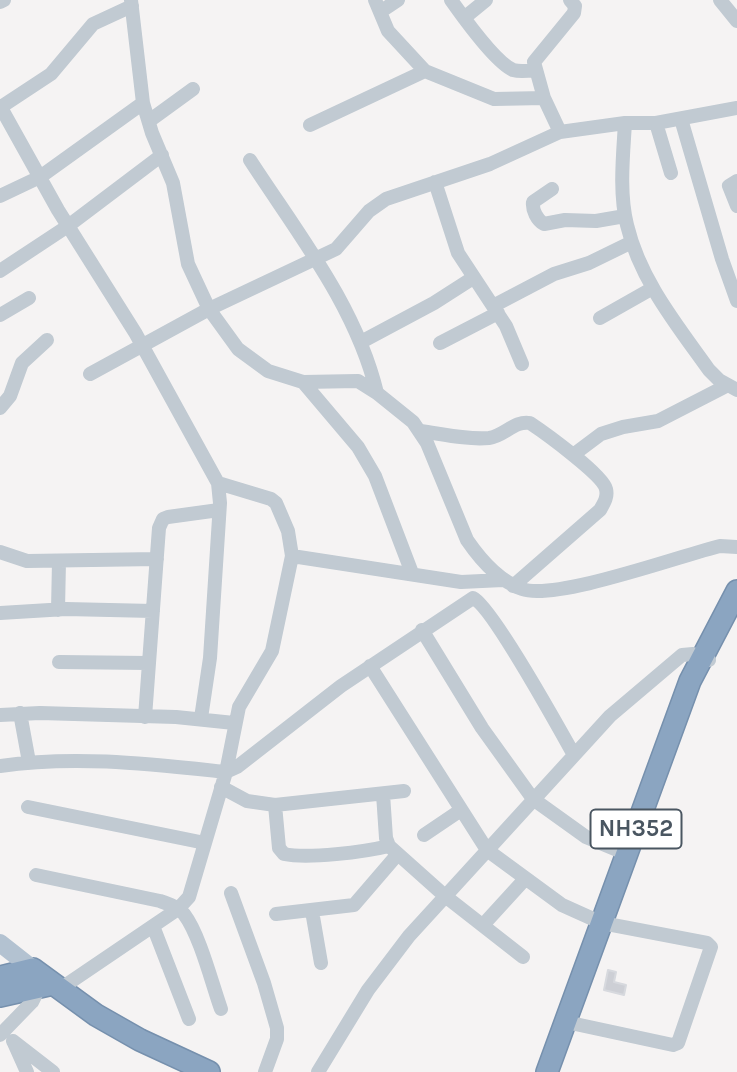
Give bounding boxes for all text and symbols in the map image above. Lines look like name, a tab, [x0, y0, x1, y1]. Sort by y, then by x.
road number: NH352	[590, 810, 682, 848]

